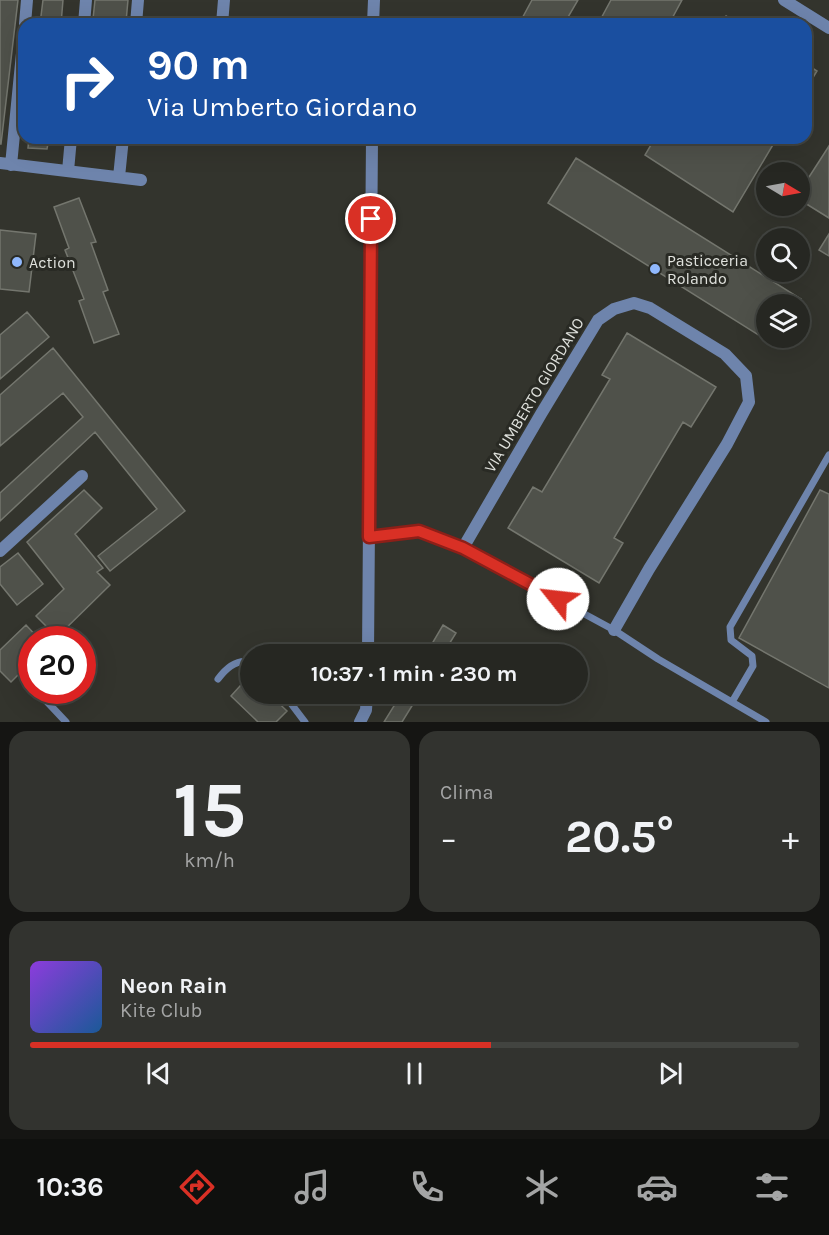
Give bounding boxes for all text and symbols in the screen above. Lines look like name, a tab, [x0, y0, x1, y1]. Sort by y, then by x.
text: 90 m	[147, 40, 250, 90]
icon: right	[48, 42, 126, 120]
text: Via Umberto Giordano	[147, 91, 417, 123]
north arrow	[756, 162, 810, 216]
map controls	[756, 162, 810, 348]
pin	[345, 193, 396, 244]
icon: arrive	[354, 202, 387, 235]
button: search	[756, 228, 810, 282]
place label: Pasticceria Rolando	[667, 251, 748, 288]
place label: Action	[29, 253, 76, 272]
marker: Action	[10, 255, 24, 269]
marker: Pasticceria Rolando	[648, 262, 662, 276]
button: layers	[756, 294, 810, 348]
street label: VIA UMBERTO GIORDANO	[480, 314, 588, 476]
position arrow	[526, 567, 590, 631]
speed limit sign: 20	[18, 626, 96, 704]
text: 10:37 · 1 min · 230 m	[311, 661, 517, 687]
text: 15	[173, 764, 246, 856]
text: Clima	[440, 781, 494, 804]
text: 20.5°	[565, 811, 674, 863]
text: −	[440, 819, 457, 857]
text: +	[782, 819, 799, 857]
text: km/h	[184, 849, 235, 872]
text: Neon Rain	[120, 973, 227, 999]
text: Kite Club	[120, 999, 202, 1022]
icon: previous	[142, 1057, 175, 1090]
icon: pause	[398, 1057, 431, 1090]
icon: next	[654, 1057, 687, 1090]
icon: directions	[176, 1166, 218, 1208]
icon: music	[291, 1166, 333, 1208]
icon: phone	[406, 1166, 448, 1208]
icon: climate	[521, 1166, 563, 1208]
icon: car	[636, 1166, 678, 1208]
icon: filters	[751, 1166, 793, 1208]
text: 10:36	[36, 1171, 104, 1203]

